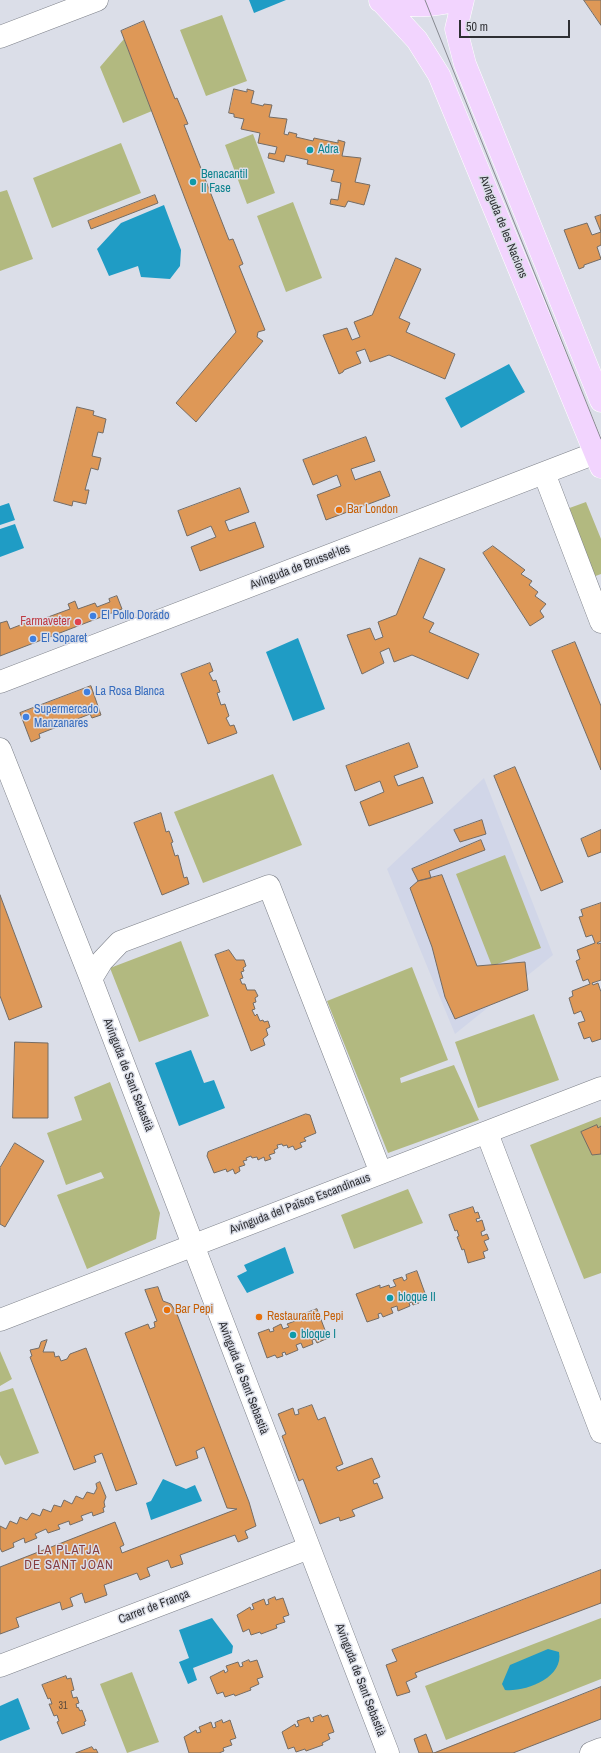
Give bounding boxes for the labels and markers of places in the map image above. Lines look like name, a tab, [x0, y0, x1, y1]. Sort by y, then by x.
place label: Adra	[318, 143, 339, 157]
marker: Adra	[305, 145, 315, 155]
place label: Benacantil II Fase	[201, 168, 247, 196]
marker: Benacantil II Fase	[188, 177, 198, 187]
place label: Bar London	[347, 503, 398, 517]
marker: Bar London	[334, 505, 344, 515]
place label: El Pollo Dorado	[101, 609, 169, 623]
marker: El Pollo Dorado	[88, 611, 98, 621]
place label: Farmaveter	[20, 615, 70, 629]
marker: Farmaveter	[73, 617, 83, 627]
place label: El Soparet	[41, 632, 87, 646]
marker: El Soparet	[28, 634, 38, 644]
place label: La Rosa Blanca	[95, 685, 164, 699]
marker: La Rosa Blanca	[82, 687, 92, 697]
place label: Supermercado Manzanares	[34, 703, 99, 731]
marker: Supermercado Manzanares	[21, 712, 31, 722]
place label: bloque II	[398, 1291, 436, 1305]
marker: bloque II	[385, 1293, 395, 1303]
place label: Bar Pepi	[175, 1303, 213, 1317]
marker: Bar Pepi	[162, 1305, 172, 1315]
place label: Restaurante Pepi	[267, 1310, 344, 1324]
marker: Restaurante Pepi	[254, 1312, 264, 1322]
place label: bloque I	[301, 1328, 336, 1342]
marker: bloque I	[288, 1330, 298, 1340]

